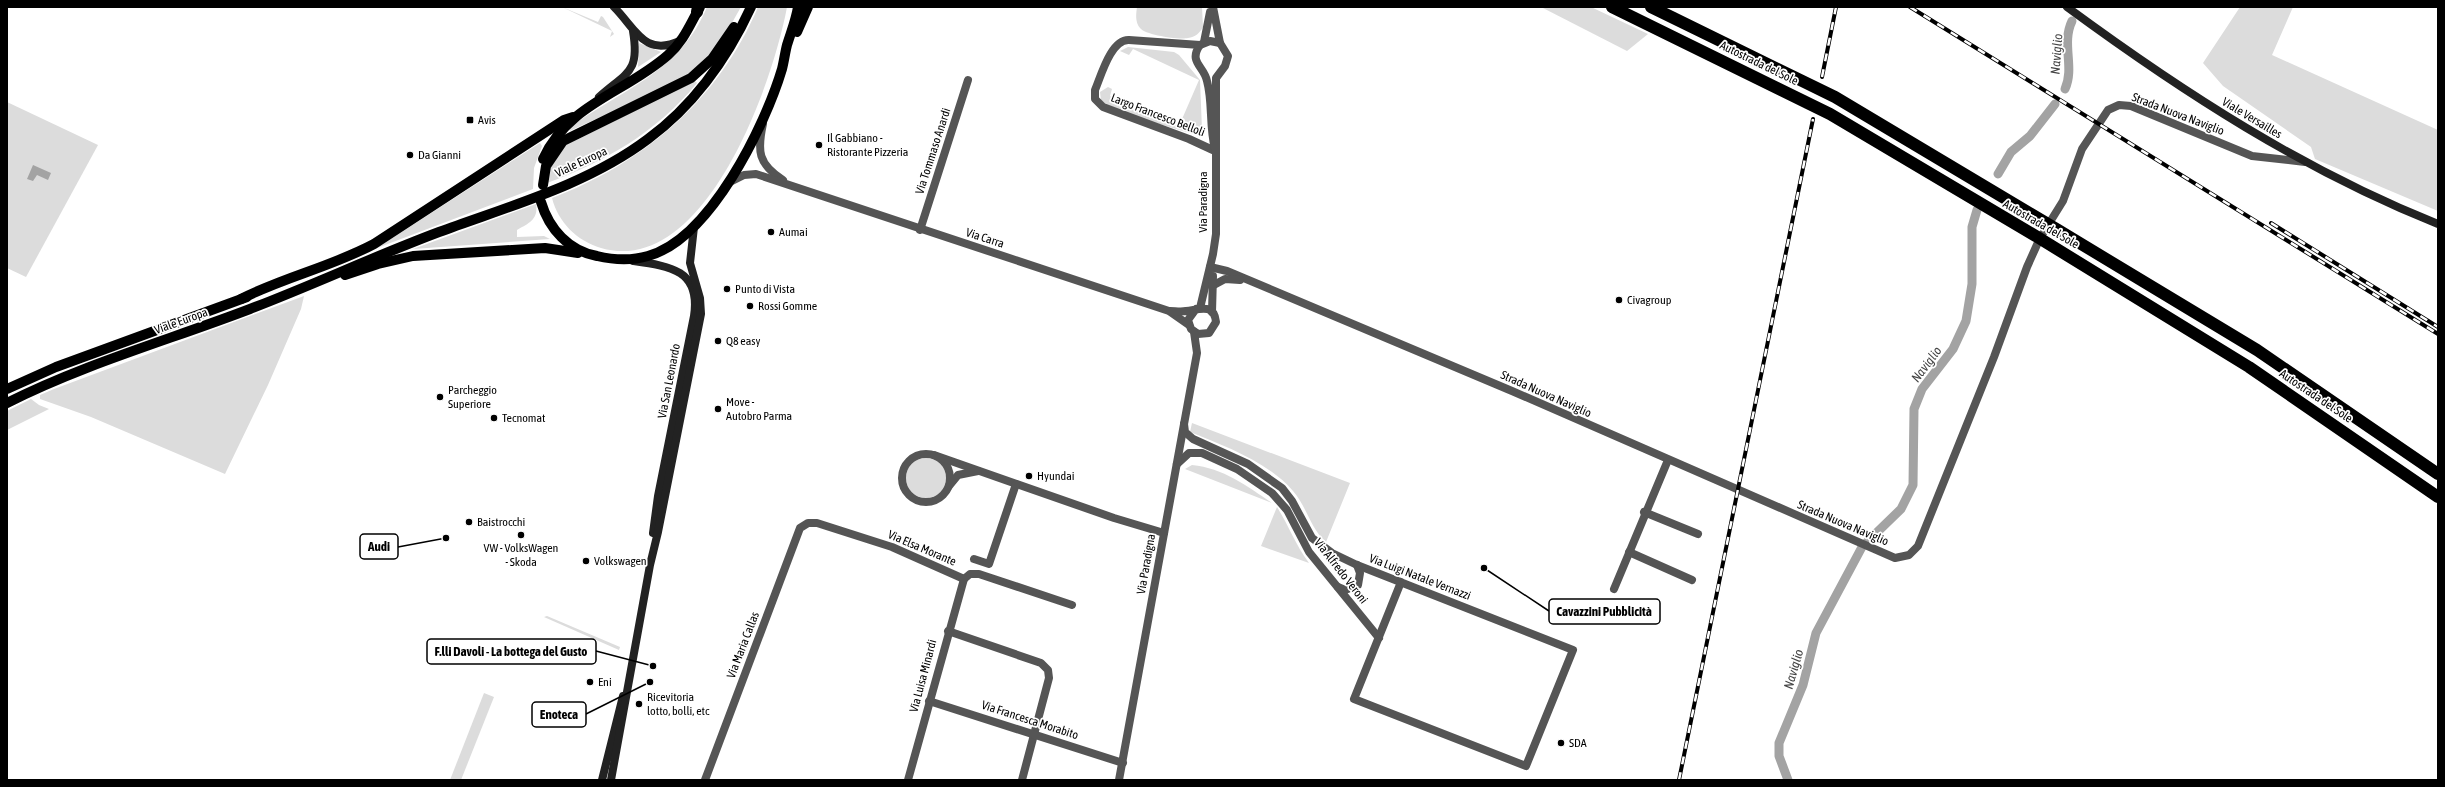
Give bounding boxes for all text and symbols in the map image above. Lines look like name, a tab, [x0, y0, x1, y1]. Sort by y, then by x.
water label: Naviglio	[2048, 33, 2065, 75]
street label: Autostrada del Sole	[1718, 38, 1800, 88]
street label: Strada Nuova Naviglio	[2130, 90, 2227, 138]
street label: Largo Francesco Belloli	[1109, 91, 1207, 139]
street label: Viale Versailles	[2220, 95, 2284, 141]
street label: Via Tommaso Anardi	[912, 106, 954, 196]
place label: Avis	[478, 113, 496, 127]
marker: Avis	[465, 115, 475, 125]
place label: Il Gabbiano - Ristorante Pizzeria	[827, 131, 908, 159]
marker: Il Gabbiano - Ristorante Pizzeria	[814, 140, 824, 150]
street label: Viale Europa	[553, 144, 609, 180]
place label: Da Gianni	[418, 148, 461, 162]
marker: Da Gianni	[405, 150, 415, 160]
street label: Via Paradigna	[1196, 172, 1210, 232]
street label: Autostrada del Sole	[2001, 197, 2081, 251]
place label: Aumai	[779, 225, 808, 239]
street label: Via Carra	[964, 225, 1006, 251]
marker: Aumai	[766, 227, 776, 237]
place label: Punto di Vista	[735, 282, 795, 296]
marker: Punto di Vista	[722, 284, 732, 294]
place label: Civagroup	[1627, 293, 1672, 307]
marker: Civagroup	[1614, 295, 1624, 305]
place label: Rossi Gomme	[758, 299, 817, 313]
marker: Rossi Gomme	[745, 301, 755, 311]
street label: Viale Europa	[152, 305, 210, 337]
place label: Q8 easy	[726, 334, 761, 348]
marker: Q8 easy	[713, 336, 723, 346]
street label: Via San Leonardo	[655, 342, 683, 420]
water label: Naviglio	[1908, 344, 1945, 385]
street label: Autostrada del Sole	[2277, 366, 2355, 426]
street label: Strada Nuova Naviglio	[1498, 368, 1594, 420]
place label: Parcheggio Superiore	[448, 383, 497, 411]
marker: Parcheggio Superiore	[435, 392, 445, 402]
place label: Move - Autobro Parma	[726, 395, 792, 423]
marker: Move - Autobro Parma	[713, 404, 723, 414]
place label: Tecnomat	[502, 411, 546, 425]
marker: Tecnomat	[489, 413, 499, 423]
place label: Hyundai	[1037, 469, 1075, 483]
marker: Hyundai	[1024, 471, 1034, 481]
street label: Strada Nuova Naviglio	[1795, 497, 1891, 549]
place label: Baistrocchi	[477, 515, 525, 529]
marker: Baistrocchi	[464, 517, 474, 527]
street label: Via Elsa Morante	[886, 527, 958, 569]
marker: VW - VolksWagen - Skoda	[516, 530, 526, 540]
street label: Via Paradigna	[1134, 533, 1158, 595]
callout: Audi	[360, 534, 398, 559]
street label: Via Alfredo Veroni	[1311, 536, 1371, 606]
text: Audi	[367, 539, 390, 554]
place label: VW - VolksWagen - Skoda	[484, 541, 558, 569]
street label: Via Luigi Natale Vernazzi	[1367, 551, 1473, 603]
place label: Volkswagen	[594, 554, 647, 568]
marker: Volkswagen	[581, 556, 591, 566]
callout: Cavazzini Pubblicità	[1549, 599, 1660, 624]
text: Cavazzini Pubblicità	[1556, 604, 1652, 619]
street label: Via Maria Callas	[724, 610, 762, 680]
street label: Via Luisa Minardi	[907, 638, 939, 714]
callout: F.lli Davoli - La bottega del Gusto	[427, 639, 596, 664]
text: F.lli Davoli - La bottega del Gusto	[435, 644, 587, 659]
water label: Naviglio	[1781, 647, 1806, 691]
place label: Eni	[598, 675, 612, 689]
marker: Eni	[585, 677, 595, 687]
place label: Ricevitoria lotto, bolli, etc	[647, 690, 710, 718]
street label: Via Francesca Morabito	[980, 698, 1080, 742]
marker: Ricevitoria lotto, bolli, etc	[634, 699, 644, 709]
callout: Enoteca	[532, 702, 586, 727]
text: Enoteca	[540, 707, 578, 722]
place label: SDA	[1569, 736, 1587, 750]
marker: SDA	[1556, 738, 1566, 748]

